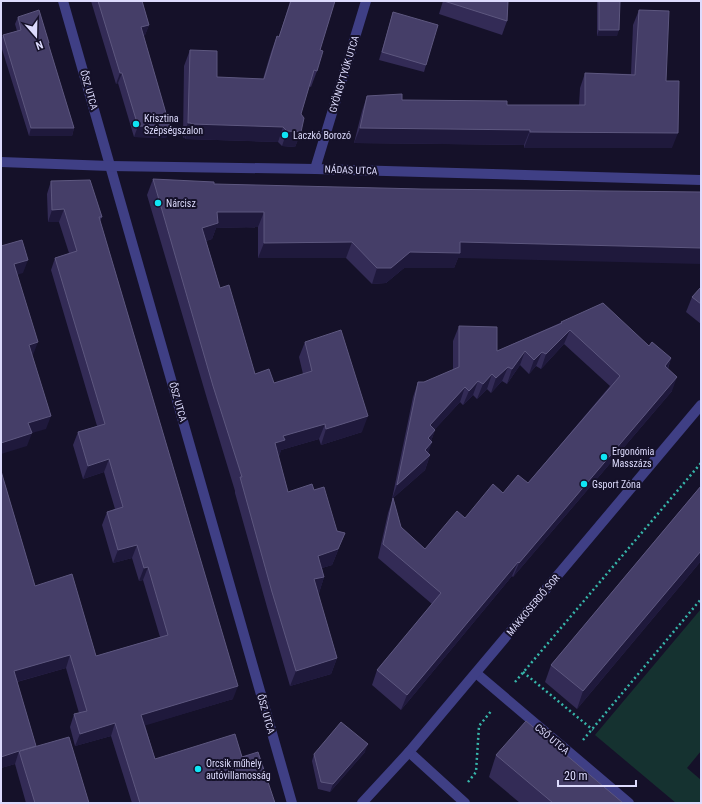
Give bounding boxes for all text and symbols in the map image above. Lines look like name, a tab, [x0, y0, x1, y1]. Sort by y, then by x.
north arrow	[16, 16, 56, 56]
street label: GYÖNGYTYÚK UTCA	[326, 34, 361, 114]
text: N	[34, 38, 45, 52]
street label: ŐSZ UTCA	[78, 69, 101, 111]
place label: Krisztina Szépségszalon	[144, 113, 203, 136]
marker: Krisztina Szépségszalon	[131, 119, 141, 129]
marker: Laczkó Borozó	[280, 130, 290, 140]
place label: Laczkó Borozó	[293, 130, 351, 141]
street label: NÁDAS UTCA	[324, 163, 378, 176]
marker: Nárcisz	[153, 198, 163, 208]
place label: Nárcisz	[166, 198, 196, 209]
street label: ŐSZ UTCA	[167, 381, 190, 423]
place label: Ergonómia Masszázs	[612, 446, 655, 469]
marker: Ergonómia Masszázs	[599, 452, 609, 462]
marker: Gsport Zóna	[579, 479, 589, 489]
place label: Gsport Zóna	[592, 479, 641, 490]
street label: MAKKOSERDŐ SOR	[504, 571, 562, 638]
street label: ŐSZ UTCA	[255, 693, 278, 735]
street label: CSŐ UTCA	[533, 721, 572, 757]
place label: Orcsik műhely autóvillamosság	[206, 758, 271, 781]
scale bar	[558, 762, 636, 788]
marker: Orcsik műhely autóvillamosság	[193, 764, 203, 774]
text: 20 m	[564, 769, 588, 783]

